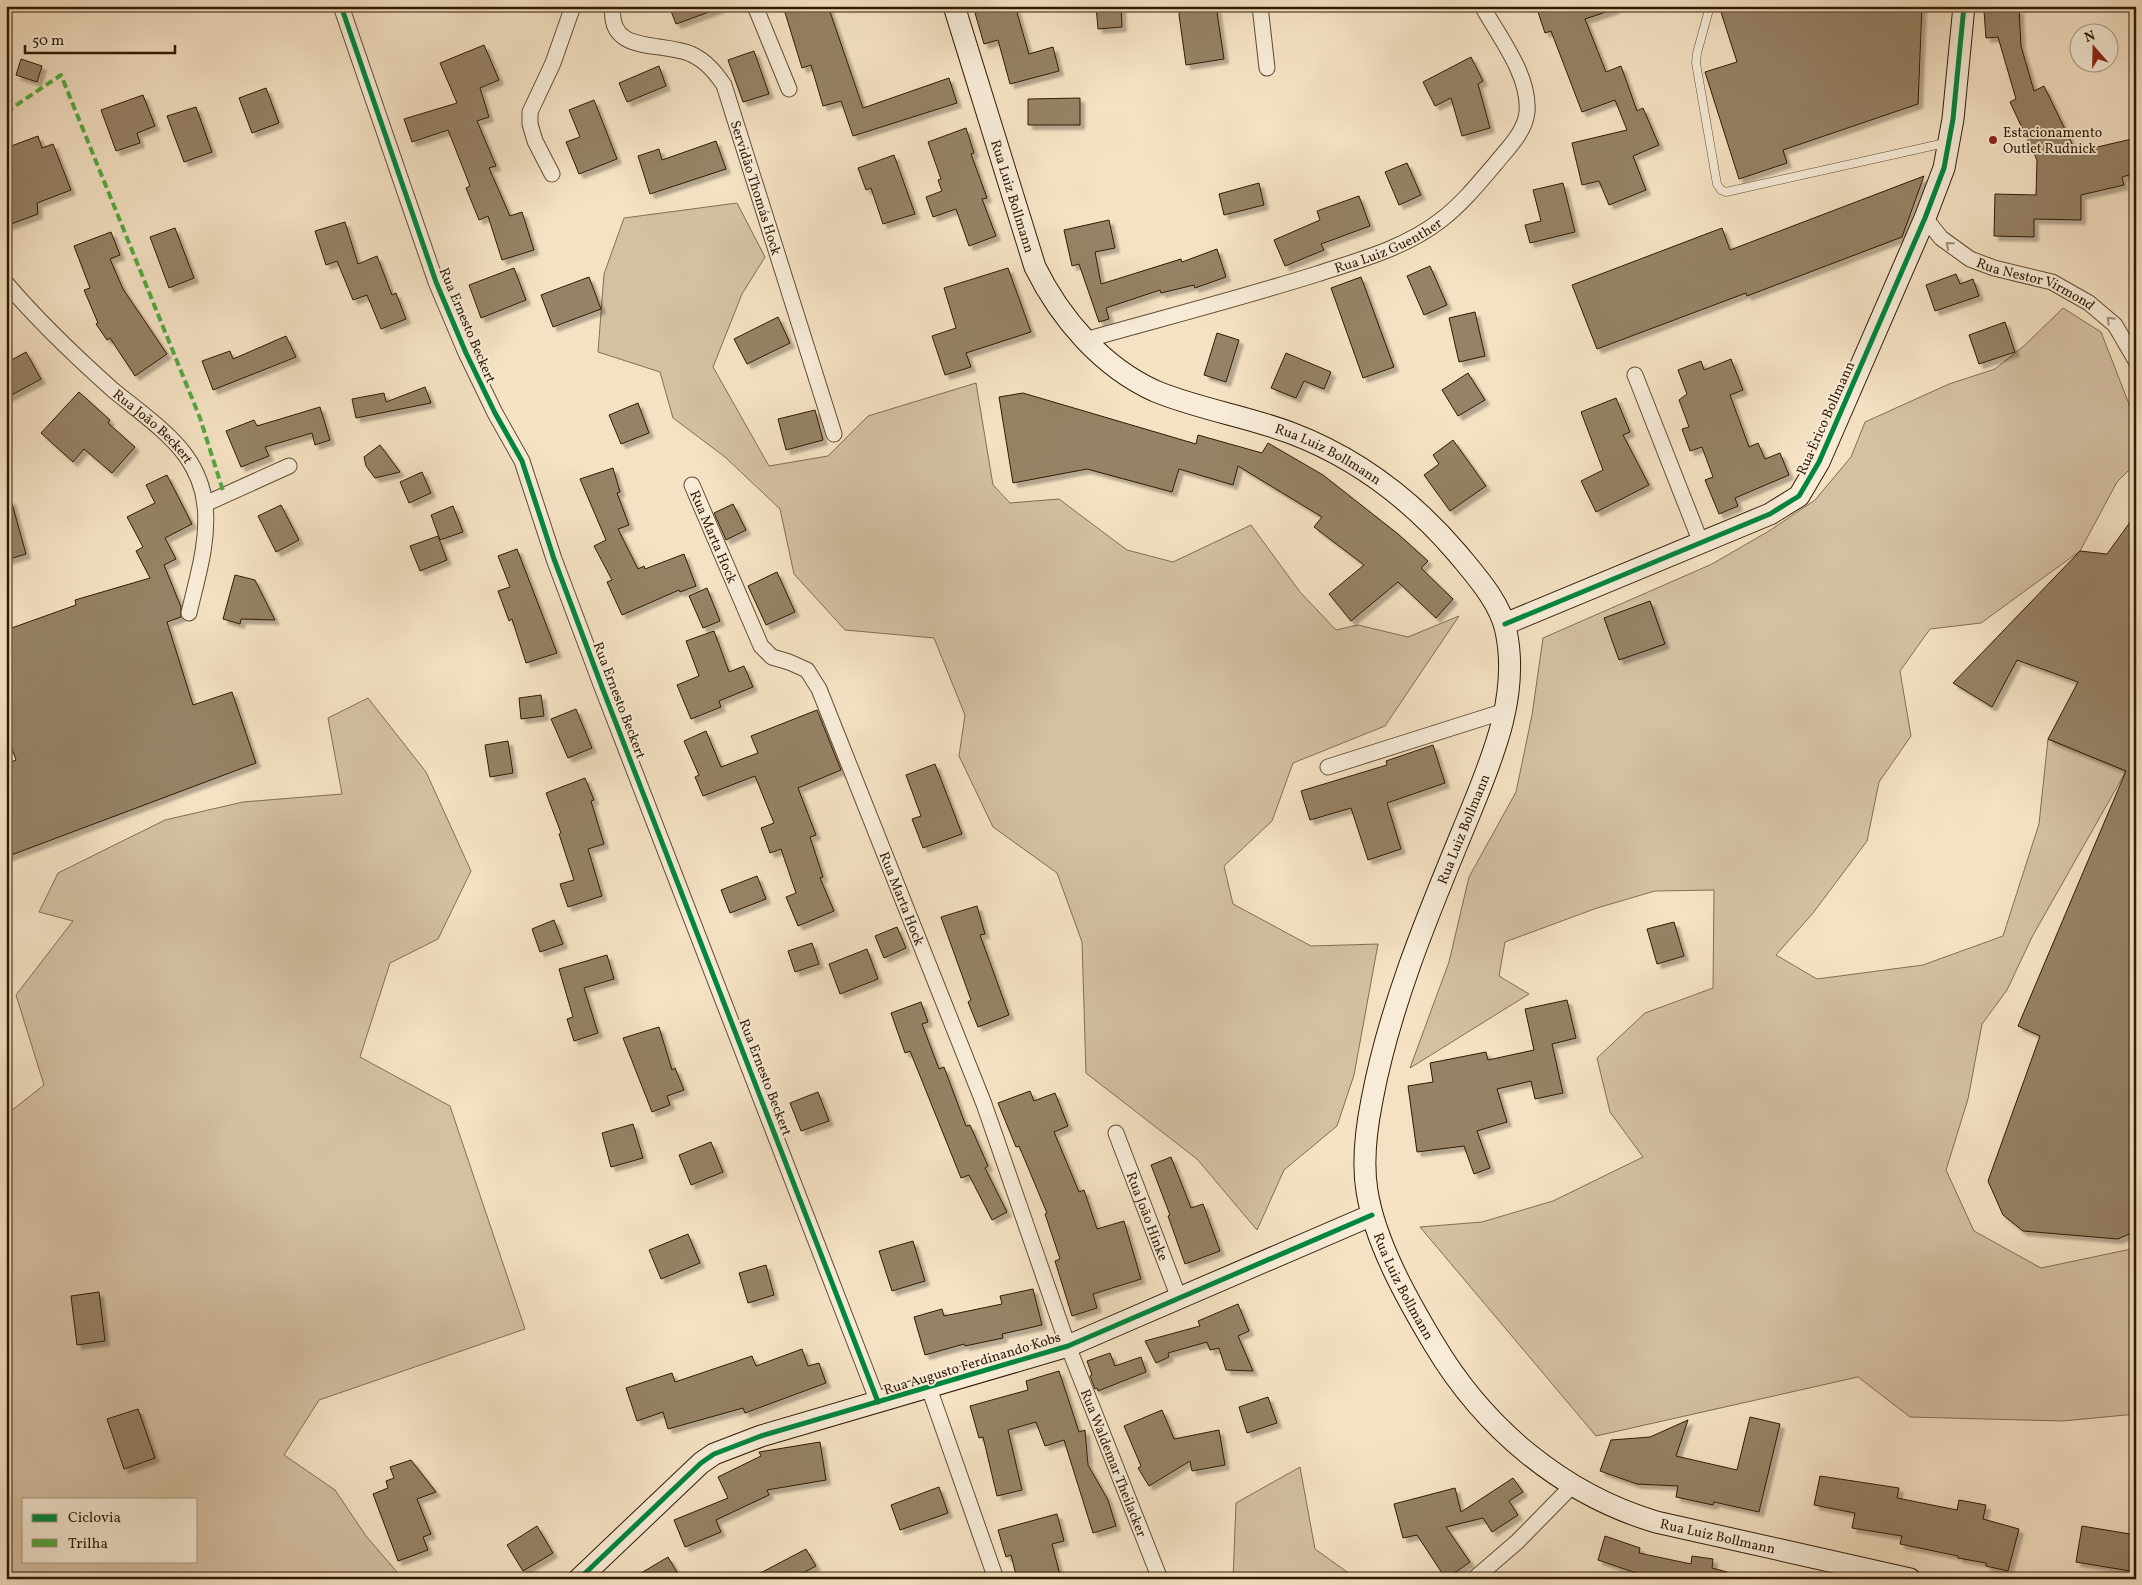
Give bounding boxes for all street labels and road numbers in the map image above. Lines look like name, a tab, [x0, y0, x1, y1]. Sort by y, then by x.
street label: Servidão Thomás Hock	[725, 118, 785, 258]
street label: Rua Luiz Bollmann	[985, 138, 1038, 255]
street label: Rua Luiz Guenther	[1332, 214, 1447, 279]
street label: Rua Nestor Virmond	[1973, 254, 2099, 315]
street label: Rua Ernesto Beckert	[434, 265, 500, 386]
street label: Rua Érico Bollmann	[1793, 359, 1860, 479]
street label: Rua João Beckert	[108, 386, 197, 468]
street label: Rua Luiz Bollmann	[1272, 420, 1384, 490]
street label: Rua Marta Hock	[684, 488, 741, 587]
street label: Rua Ernesto Beckert	[588, 639, 650, 762]
street label: Rua Luiz Bollmann	[1434, 772, 1495, 888]
street label: Rua Marta Hock	[874, 849, 928, 949]
street label: Rua Ernesto Beckert	[734, 1016, 796, 1139]
street label: Rua João Hinke	[1121, 1169, 1172, 1264]
street label: Rua Luiz Bollmann	[1368, 1230, 1437, 1344]
street label: Rua Augusto Ferdinando Kobs	[882, 1328, 1063, 1400]
street label: Rua Waldemar Theilacker	[1075, 1387, 1151, 1540]
street label: Rua Luiz Bollmann	[1658, 1515, 1777, 1559]

